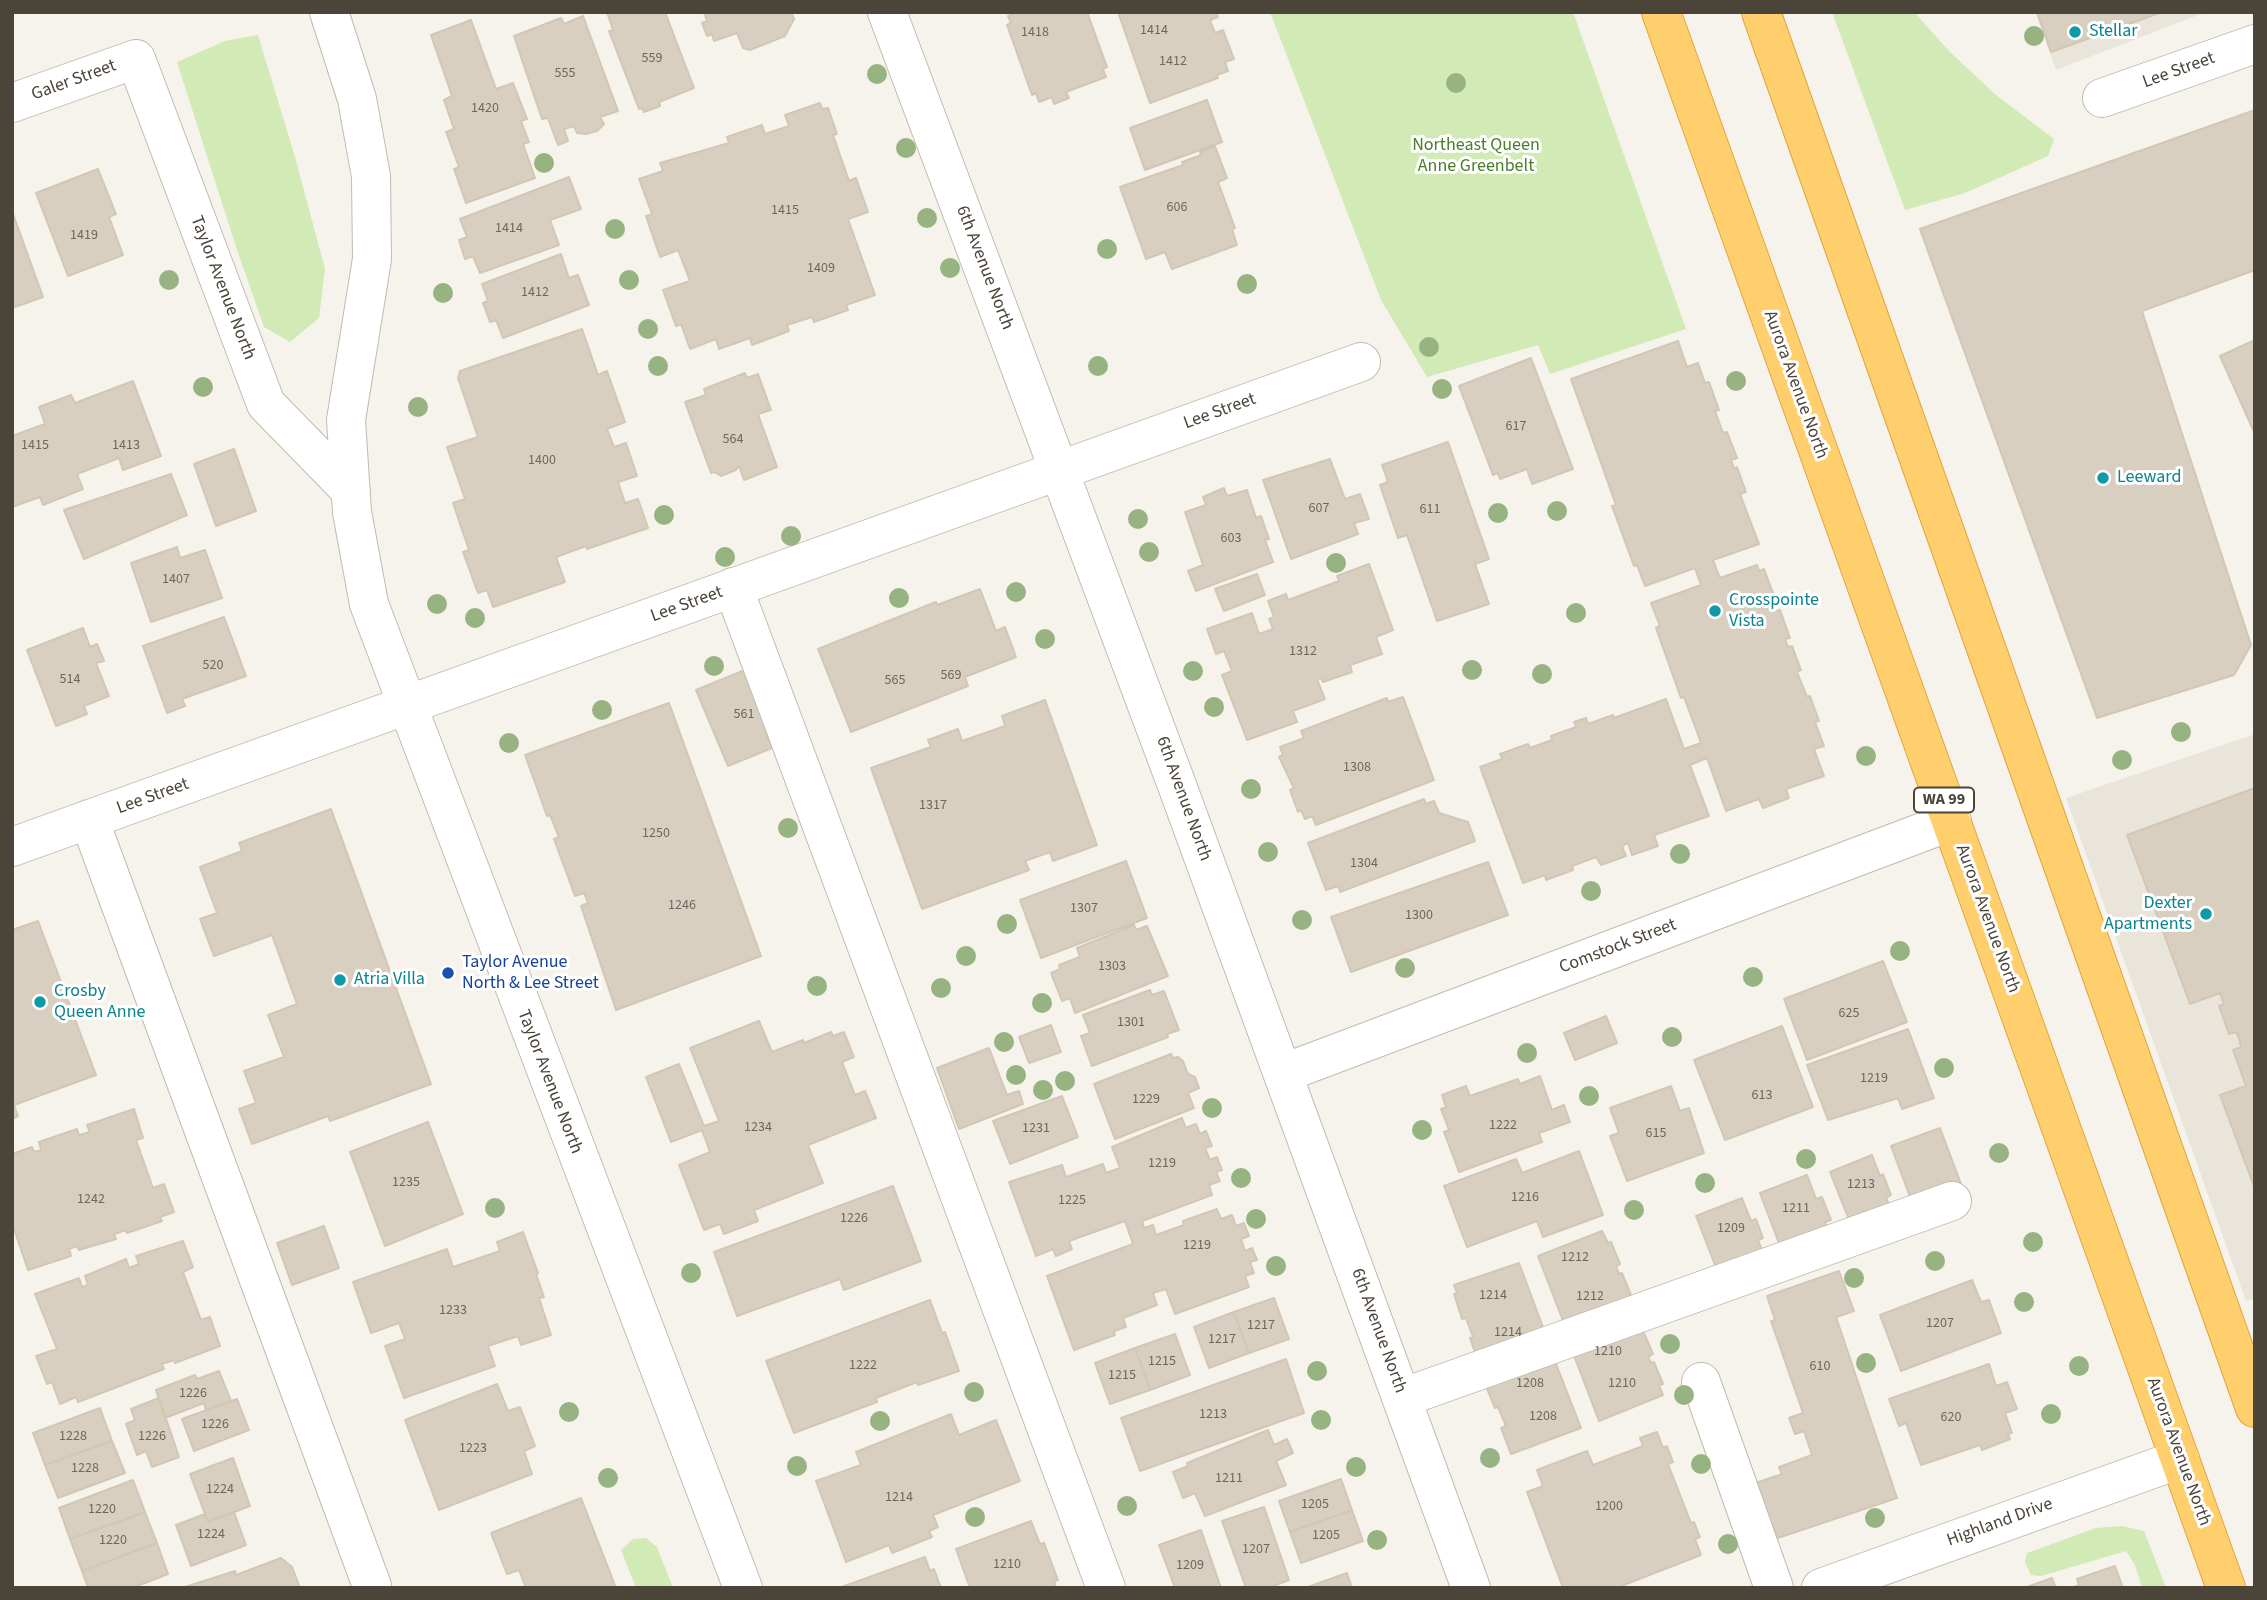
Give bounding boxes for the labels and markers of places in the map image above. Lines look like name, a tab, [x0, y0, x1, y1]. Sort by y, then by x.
place label: Stellar	[2089, 21, 2137, 43]
marker: Stellar	[2067, 24, 2083, 40]
place label: Leeward	[2117, 467, 2181, 489]
marker: Leeward	[2095, 470, 2111, 486]
place label: Crosspointe Vista	[1729, 590, 1819, 632]
marker: Crosspointe Vista	[1707, 603, 1723, 619]
place label: Dexter Apartments	[2104, 893, 2192, 936]
marker: Dexter Apartments	[2198, 906, 2214, 922]
place label: Taylor Avenue North & Lee Street	[462, 952, 599, 995]
marker: Taylor Avenue North & Lee Street	[440, 965, 456, 981]
place label: Atria Villa	[354, 969, 425, 991]
marker: Atria Villa	[332, 972, 348, 988]
place label: Crosby Queen Anne	[54, 981, 145, 1024]
marker: Crosby Queen Anne	[32, 994, 48, 1010]

